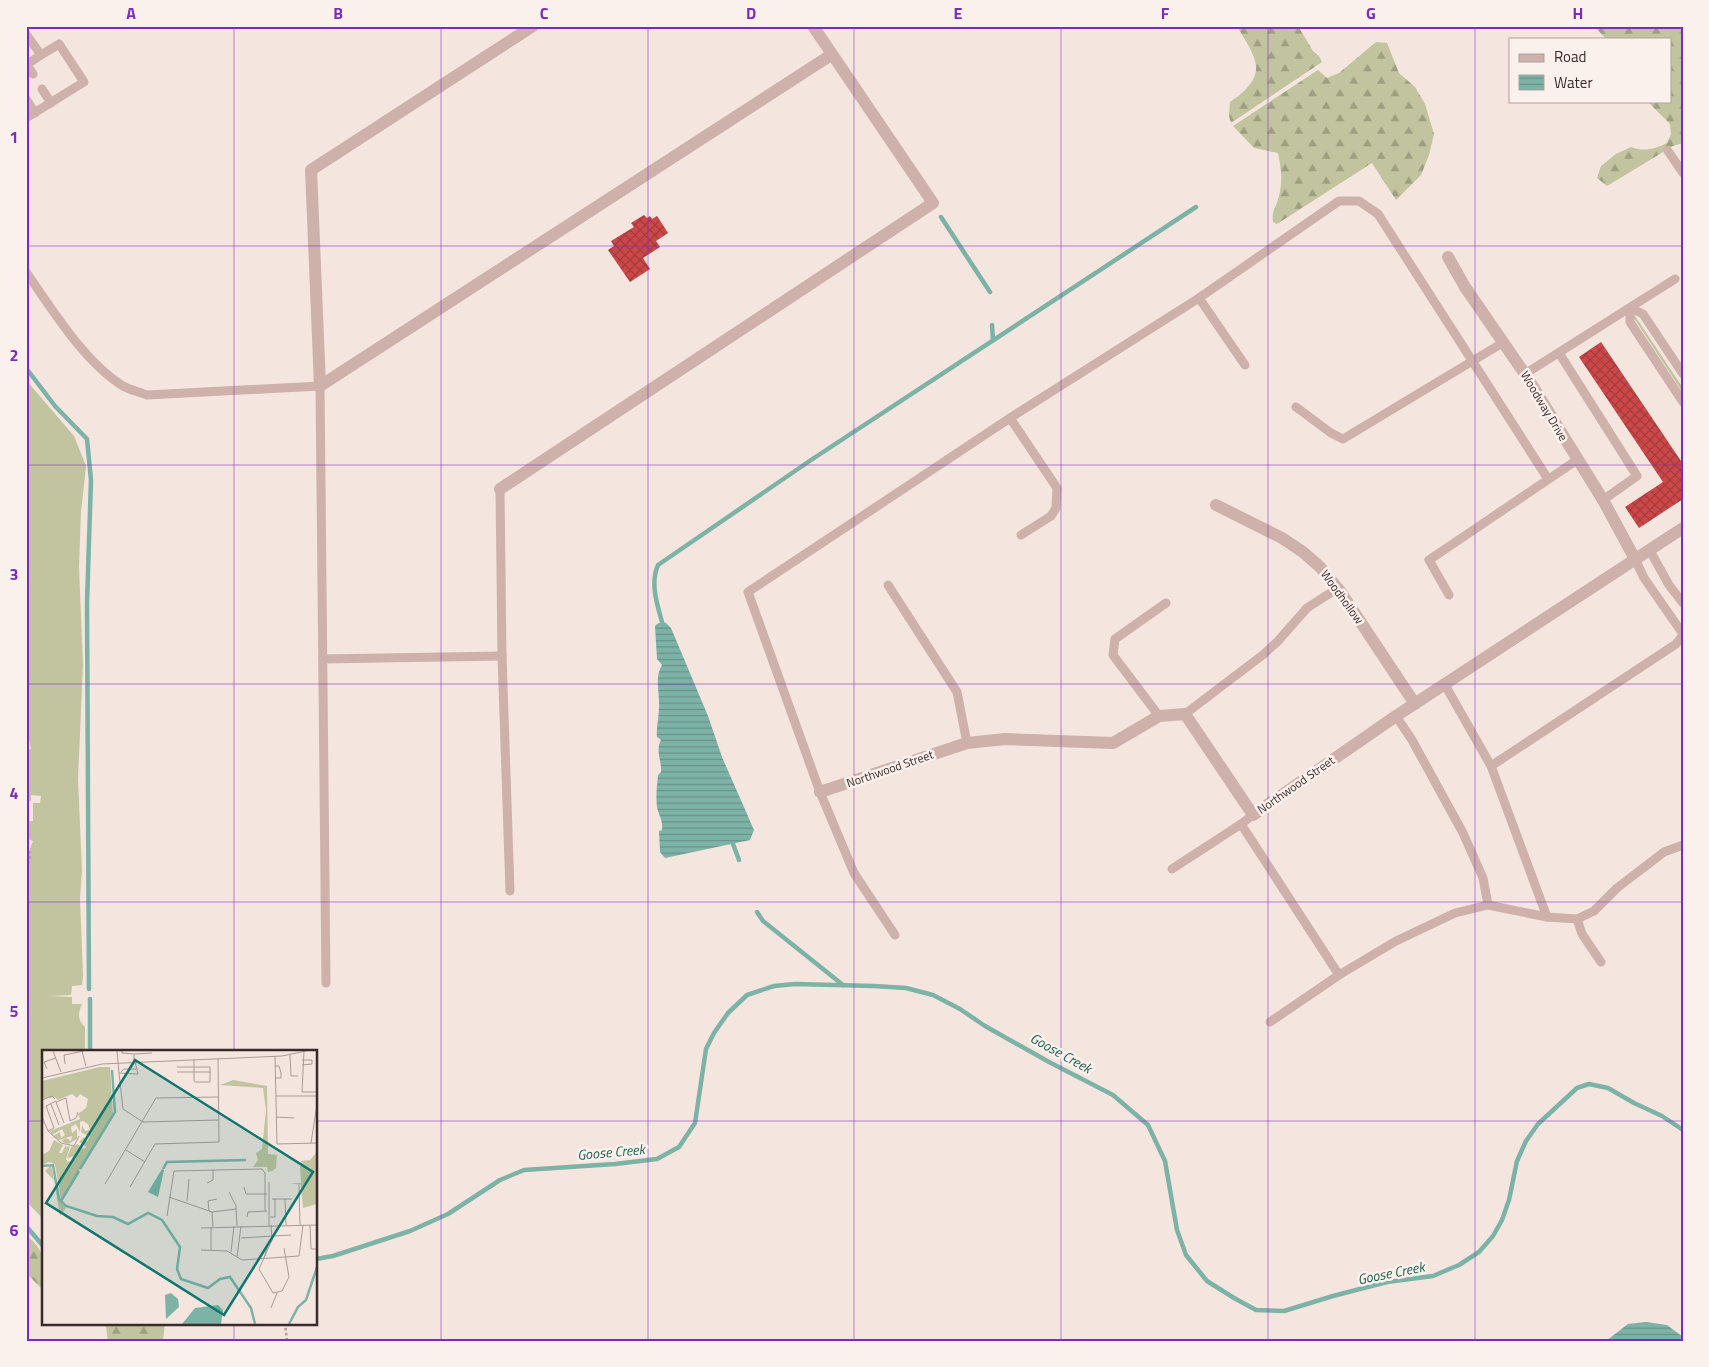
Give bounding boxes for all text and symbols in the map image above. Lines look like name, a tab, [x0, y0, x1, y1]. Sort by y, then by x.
text: A	[126, 1, 136, 25]
text: B	[333, 1, 343, 25]
text: C	[540, 1, 549, 25]
text: D	[746, 1, 756, 25]
text: E	[954, 1, 963, 25]
text: F	[1161, 1, 1170, 25]
text: G	[1366, 1, 1376, 25]
text: H	[1573, 1, 1583, 25]
legend	[1509, 38, 1672, 102]
text: Road	[1554, 45, 1586, 68]
text: Water	[1554, 71, 1593, 94]
text: 1	[10, 125, 18, 149]
text: 2	[10, 343, 18, 367]
street label: Woodway Drive	[1516, 367, 1573, 445]
text: 3	[10, 562, 18, 586]
street label: Woodhollow	[1316, 566, 1369, 628]
street label: Northwood Street	[844, 745, 937, 792]
street label: Northwood Street	[1253, 750, 1339, 818]
text: 4	[10, 781, 19, 805]
text: 5	[10, 999, 19, 1023]
water label: Goose Creek	[1026, 1027, 1098, 1079]
inset map	[42, 1050, 318, 1324]
water label: Goose Creek	[576, 1138, 647, 1165]
text: 6	[10, 1218, 19, 1242]
water label: Goose Creek	[1356, 1255, 1428, 1289]

